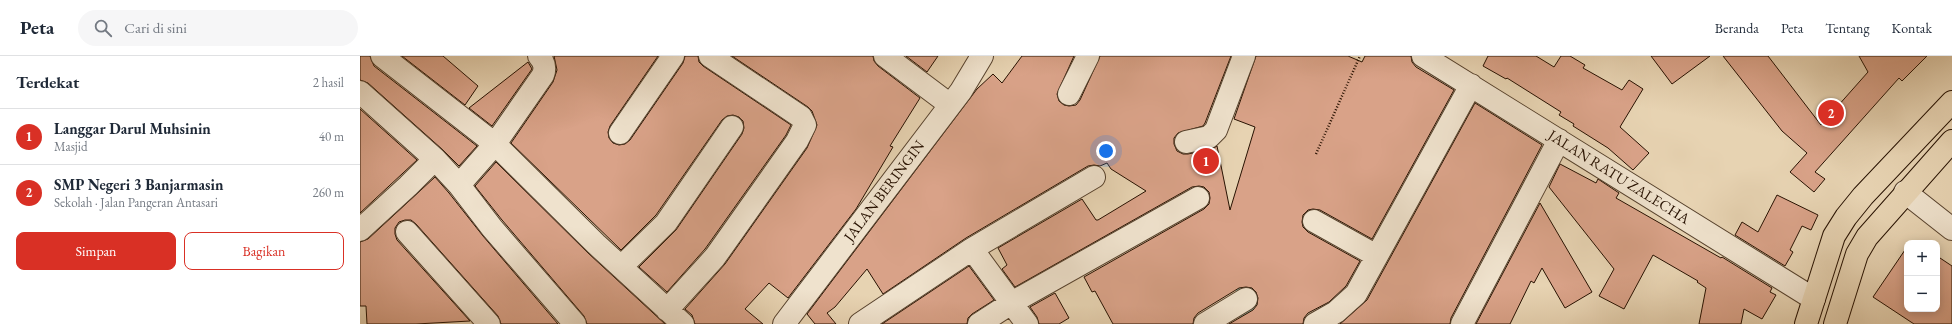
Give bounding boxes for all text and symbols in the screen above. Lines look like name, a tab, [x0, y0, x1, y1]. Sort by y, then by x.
search box	[78, 10, 358, 46]
text: Peta	[20, 15, 54, 40]
icon: search	[92, 17, 114, 39]
text: Cari di sini	[124, 18, 187, 37]
text: Beranda	[1715, 19, 1759, 37]
text: Peta	[1781, 19, 1803, 37]
text: Tentang	[1825, 19, 1870, 37]
text: Kontak	[1892, 19, 1932, 37]
text: Terdekat	[16, 71, 79, 93]
text: 2 hasil	[313, 74, 344, 91]
pin: 2	[1818, 98, 1844, 128]
text: Langgar Darul Muhsinin	[54, 119, 211, 138]
street label: JALAN RATU ZALECHA	[1543, 124, 1694, 228]
text: 1	[26, 128, 32, 145]
text: 40 m	[319, 128, 344, 145]
street label: JALAN BERINGIN	[838, 136, 928, 247]
text: Masjid	[54, 138, 88, 155]
your location	[1096, 141, 1116, 161]
pin: 1	[1193, 146, 1219, 176]
text: SMP Negeri 3 Banjarmasin	[54, 175, 223, 194]
text: 2	[26, 184, 32, 201]
text: 260 m	[313, 184, 344, 201]
text: Sekolah · Jalan Pangeran Antasari	[54, 194, 218, 211]
button: Simpan	[16, 232, 176, 270]
button: Bagikan	[184, 232, 344, 270]
map controls	[1904, 240, 1940, 312]
button: +	[1904, 240, 1940, 276]
button: −	[1904, 276, 1940, 312]

